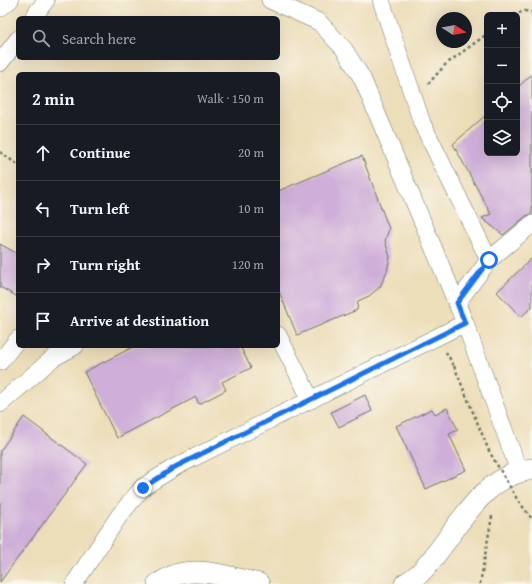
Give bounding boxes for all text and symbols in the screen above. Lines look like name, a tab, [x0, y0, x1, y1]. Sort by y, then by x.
north arrow	[436, 12, 472, 48]
map controls	[484, 12, 520, 156]
button: +	[484, 12, 520, 48]
search box	[16, 16, 280, 60]
icon: search	[30, 27, 52, 49]
text: Search here	[62, 28, 136, 49]
button: −	[484, 48, 520, 84]
button: locate	[484, 84, 520, 120]
text: 2 min	[32, 86, 74, 111]
text: Walk · 150 m	[197, 89, 264, 108]
button: layers	[484, 120, 520, 156]
icon: ahead	[32, 142, 54, 164]
text: Continue	[70, 142, 131, 163]
text: 20 m	[238, 143, 264, 162]
icon: left	[32, 198, 54, 220]
text: Turn left	[70, 198, 129, 219]
text: 10 m	[238, 199, 264, 218]
route start	[480, 251, 498, 269]
icon: right	[32, 254, 54, 276]
text: Turn right	[70, 254, 141, 275]
text: 120 m	[232, 255, 264, 274]
icon: arrive	[32, 310, 54, 332]
text: Arrive at destination	[70, 310, 209, 331]
route end	[134, 479, 152, 497]

